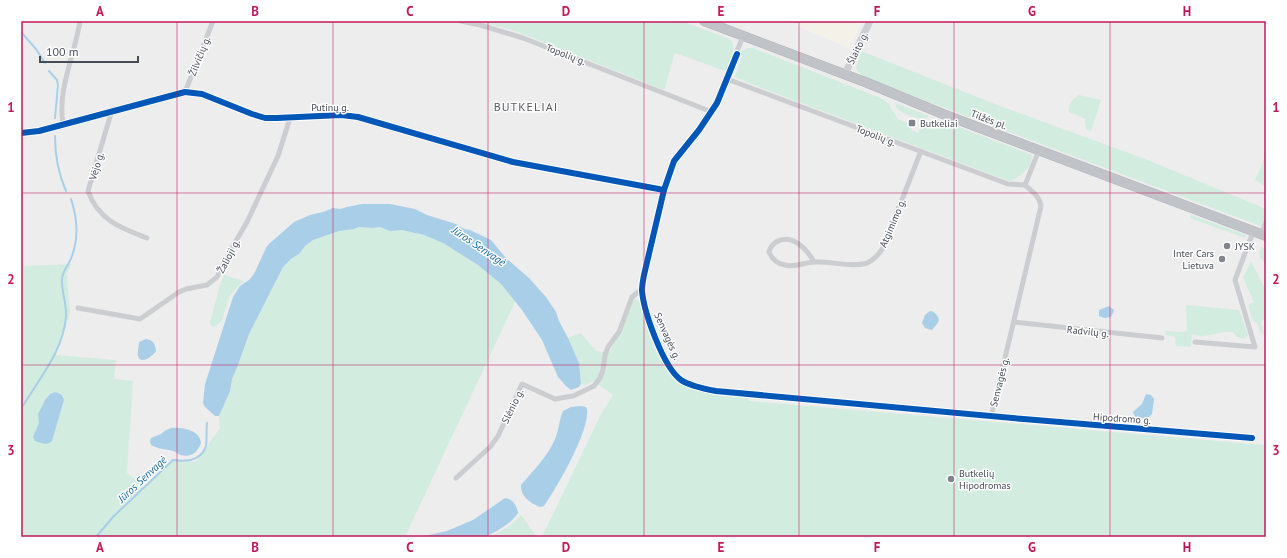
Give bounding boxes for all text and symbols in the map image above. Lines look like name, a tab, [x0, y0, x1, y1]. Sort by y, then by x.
text: A	[96, 3, 104, 20]
text: B	[251, 3, 259, 20]
text: C	[406, 3, 414, 20]
text: D	[562, 3, 570, 20]
text: E	[718, 3, 725, 20]
text: F	[874, 3, 881, 20]
text: G	[1028, 3, 1036, 20]
text: H	[1183, 3, 1191, 20]
street label: Šlaito g.	[844, 30, 871, 67]
street label: Žilvičių g.	[186, 35, 213, 78]
scale bar	[40, 38, 138, 64]
street label: Topolių g.	[544, 41, 588, 68]
text: 100 m	[46, 44, 79, 59]
text: 1	[7, 99, 15, 116]
district label: BUTKELIAI	[494, 99, 558, 114]
text: 1	[1272, 99, 1280, 116]
street label: Putinų g.	[311, 101, 349, 114]
street label: Tilžės pl.	[969, 107, 1009, 132]
place label: Butkeliai	[920, 117, 958, 130]
marker: Butkeliai	[907, 118, 917, 128]
street label: Topolių g.	[854, 122, 898, 149]
street label: Vėjo g.	[86, 151, 107, 183]
street label: Atgimimo g.	[876, 197, 909, 249]
water label: Jūros Senvagė	[448, 222, 509, 269]
street label: Žalioji g.	[214, 237, 243, 275]
place label: JYSK	[1234, 240, 1255, 253]
marker: JYSK	[1222, 241, 1232, 251]
place label: Inter Cars Lietuva	[1173, 247, 1214, 272]
marker: Inter Cars Lietuva	[1217, 254, 1227, 264]
text: 2	[7, 271, 15, 288]
text: 2	[1272, 271, 1280, 288]
street label: Senvagės g.	[651, 310, 684, 362]
street label: Radvilų g.	[1066, 323, 1110, 340]
street label: Senvagės g.	[987, 356, 1012, 408]
street label: Slėnio g.	[498, 387, 526, 426]
street label: Hipodromo g.	[1093, 410, 1151, 427]
text: 3	[7, 442, 15, 459]
text: 3	[1272, 442, 1280, 459]
water label: Jūros Senvagė	[114, 453, 170, 506]
place label: Butkelių Hipodromas	[959, 467, 1011, 492]
marker: Butkelių Hipodromas	[946, 474, 956, 484]
text: A	[96, 539, 104, 556]
text: B	[251, 539, 259, 556]
text: C	[406, 539, 414, 556]
text: D	[562, 539, 570, 556]
text: E	[718, 539, 725, 556]
text: F	[874, 539, 881, 556]
text: G	[1028, 539, 1036, 556]
text: H	[1183, 539, 1191, 556]

